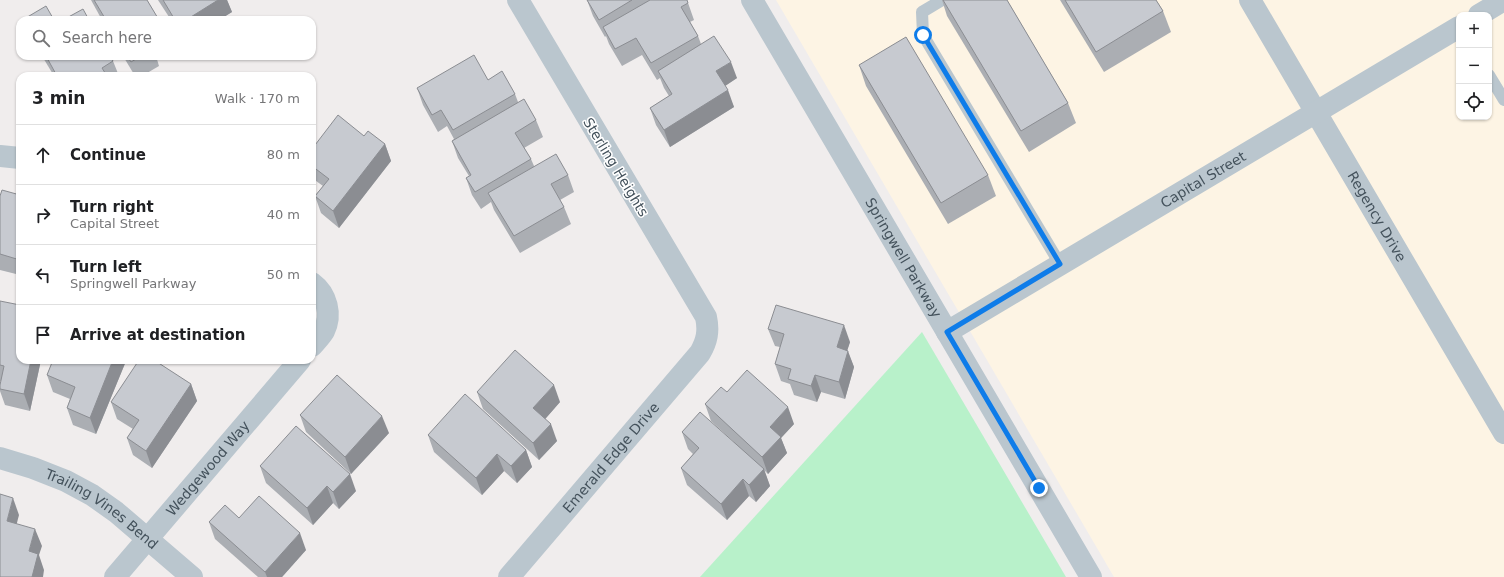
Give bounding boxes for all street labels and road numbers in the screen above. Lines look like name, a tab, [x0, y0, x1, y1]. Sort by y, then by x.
street label: Sterling Heights	[580, 115, 652, 219]
street label: Capital Street	[1158, 148, 1249, 211]
street label: Regency Drive	[1344, 168, 1410, 265]
street label: Springwell Parkway	[862, 195, 945, 321]
street label: Emerald Edge Drive	[559, 399, 662, 516]
street label: Wedgewood Way	[163, 417, 253, 519]
street label: Trailing Vines Bend	[42, 465, 161, 552]

